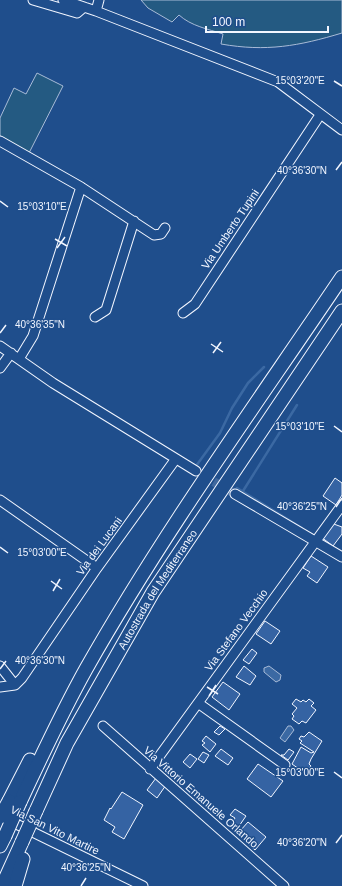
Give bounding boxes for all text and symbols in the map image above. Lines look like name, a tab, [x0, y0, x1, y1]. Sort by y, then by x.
scale bar	[206, 8, 328, 34]
text: 100 m	[212, 15, 245, 29]
text: 15°03'20"E	[275, 75, 325, 86]
text: 40°36'30"N	[277, 165, 327, 176]
street label: Via Umberto Tupini	[199, 187, 261, 271]
text: 15°03'10"E	[17, 201, 67, 212]
text: 40°36'35"N	[15, 319, 65, 330]
text: 15°03'10"E	[275, 421, 325, 432]
text: 40°36'25"N	[277, 501, 327, 512]
street label: Via dei Lucani	[74, 515, 124, 577]
street label: Autostrada del Mediterraneo	[116, 527, 199, 651]
text: 15°03'00"E	[17, 547, 67, 558]
street label: Via Stefano Vecchio	[202, 587, 270, 673]
text: 40°36'30"N	[15, 655, 65, 666]
street label: Via Vittorio Emanuele Orlando	[141, 744, 261, 850]
text: 15°03'00"E	[275, 767, 325, 778]
street label: Via San Vito Martire	[9, 803, 101, 857]
text: 40°36'20"N	[277, 837, 327, 848]
text: 40°36'25"N	[61, 862, 111, 873]

